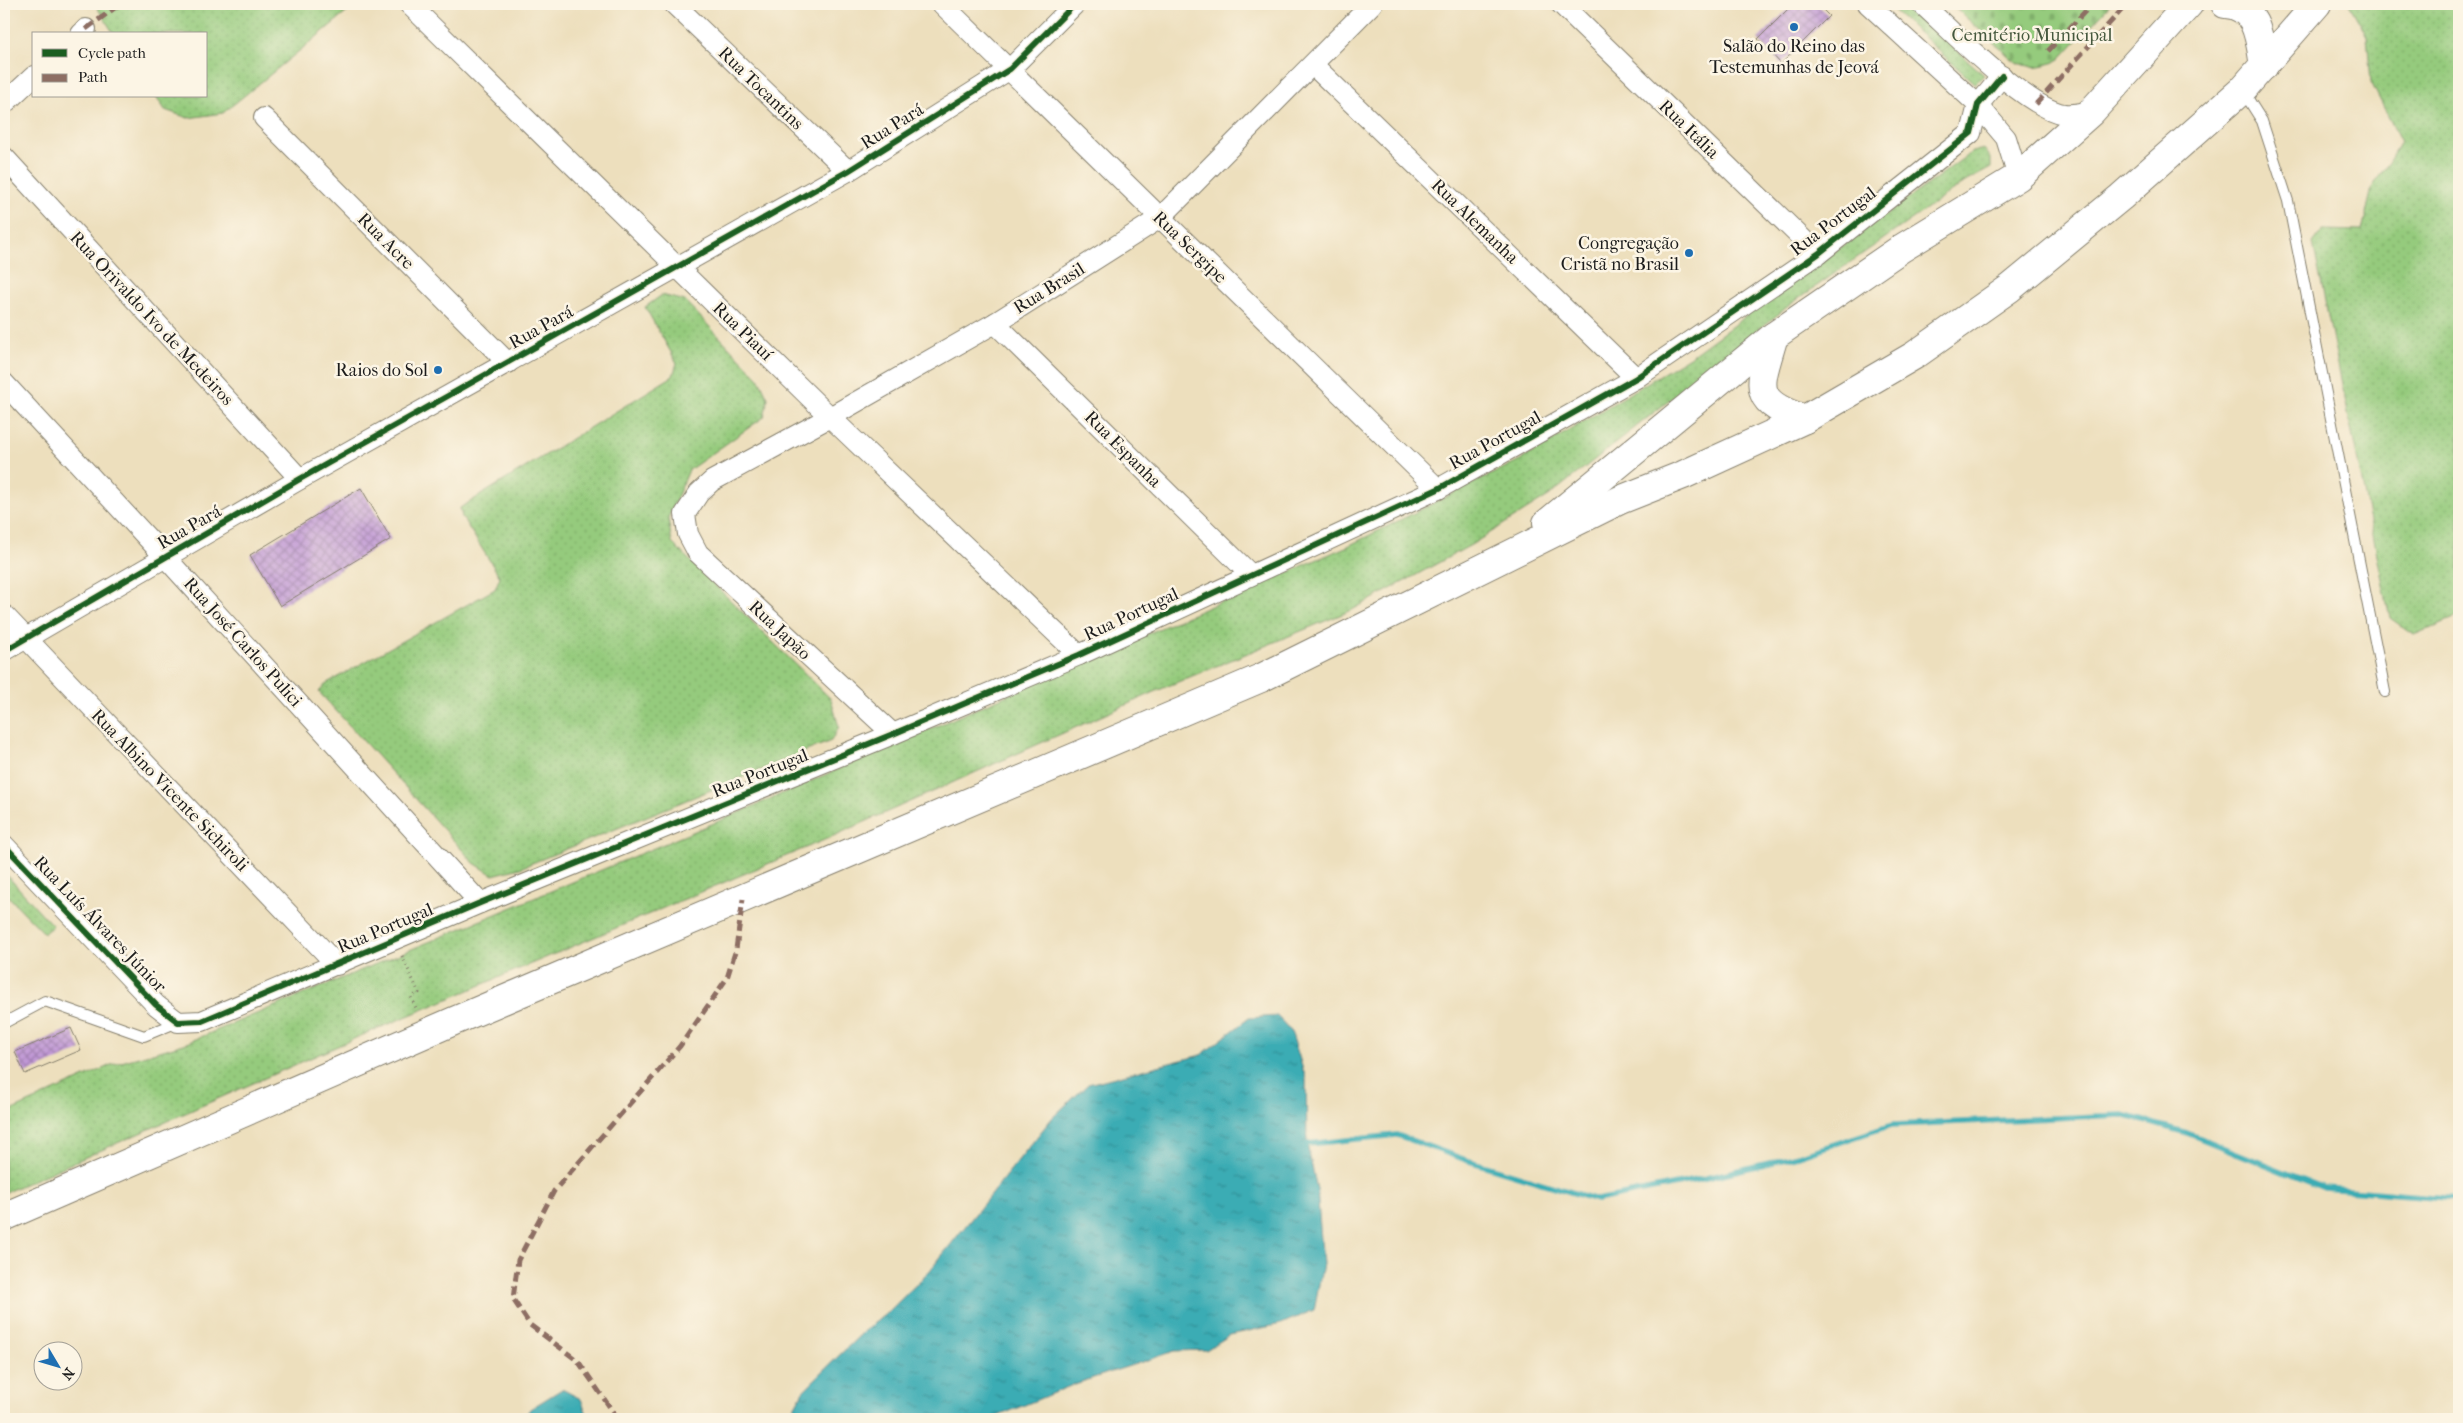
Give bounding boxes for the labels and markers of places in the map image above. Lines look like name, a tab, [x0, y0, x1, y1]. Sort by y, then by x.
marker: Salão do Reino das Testemunhas de Jeová	[1788, 21, 1800, 33]
place label: Salão do Reino das Testemunhas de Jeová	[1709, 36, 1880, 78]
place label: Congregação Cristã no Brasil	[1561, 233, 1679, 275]
marker: Congregação Cristã no Brasil	[1683, 247, 1695, 259]
place label: Raios do Sol	[335, 360, 428, 381]
marker: Raios do Sol	[432, 364, 444, 376]

